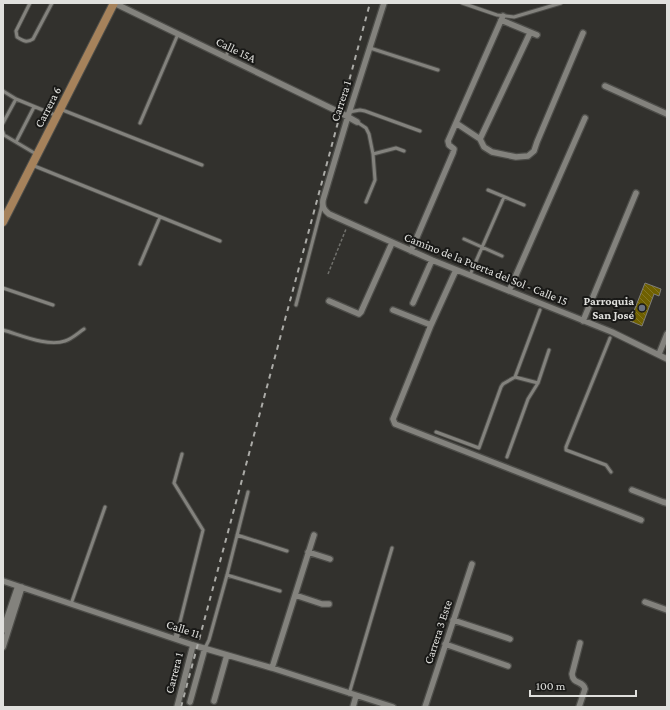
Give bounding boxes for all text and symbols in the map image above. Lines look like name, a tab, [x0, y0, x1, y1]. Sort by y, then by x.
street label: Calle 15A	[214, 34, 258, 66]
street label: Carrera 1	[328, 79, 354, 123]
street label: Carrera 6	[32, 84, 64, 130]
street label: Camino de la Puerta del Sol - Calle 15	[402, 230, 570, 308]
place label: Parroquia San José	[584, 294, 634, 322]
marker: Parroquia San José	[637, 303, 647, 313]
street label: Carrera 3 Este	[421, 598, 455, 666]
street label: Calle 11	[164, 617, 202, 641]
street label: Carrera 1	[162, 651, 186, 695]
scale bar	[530, 672, 636, 698]
text: 100 m	[536, 679, 566, 693]

